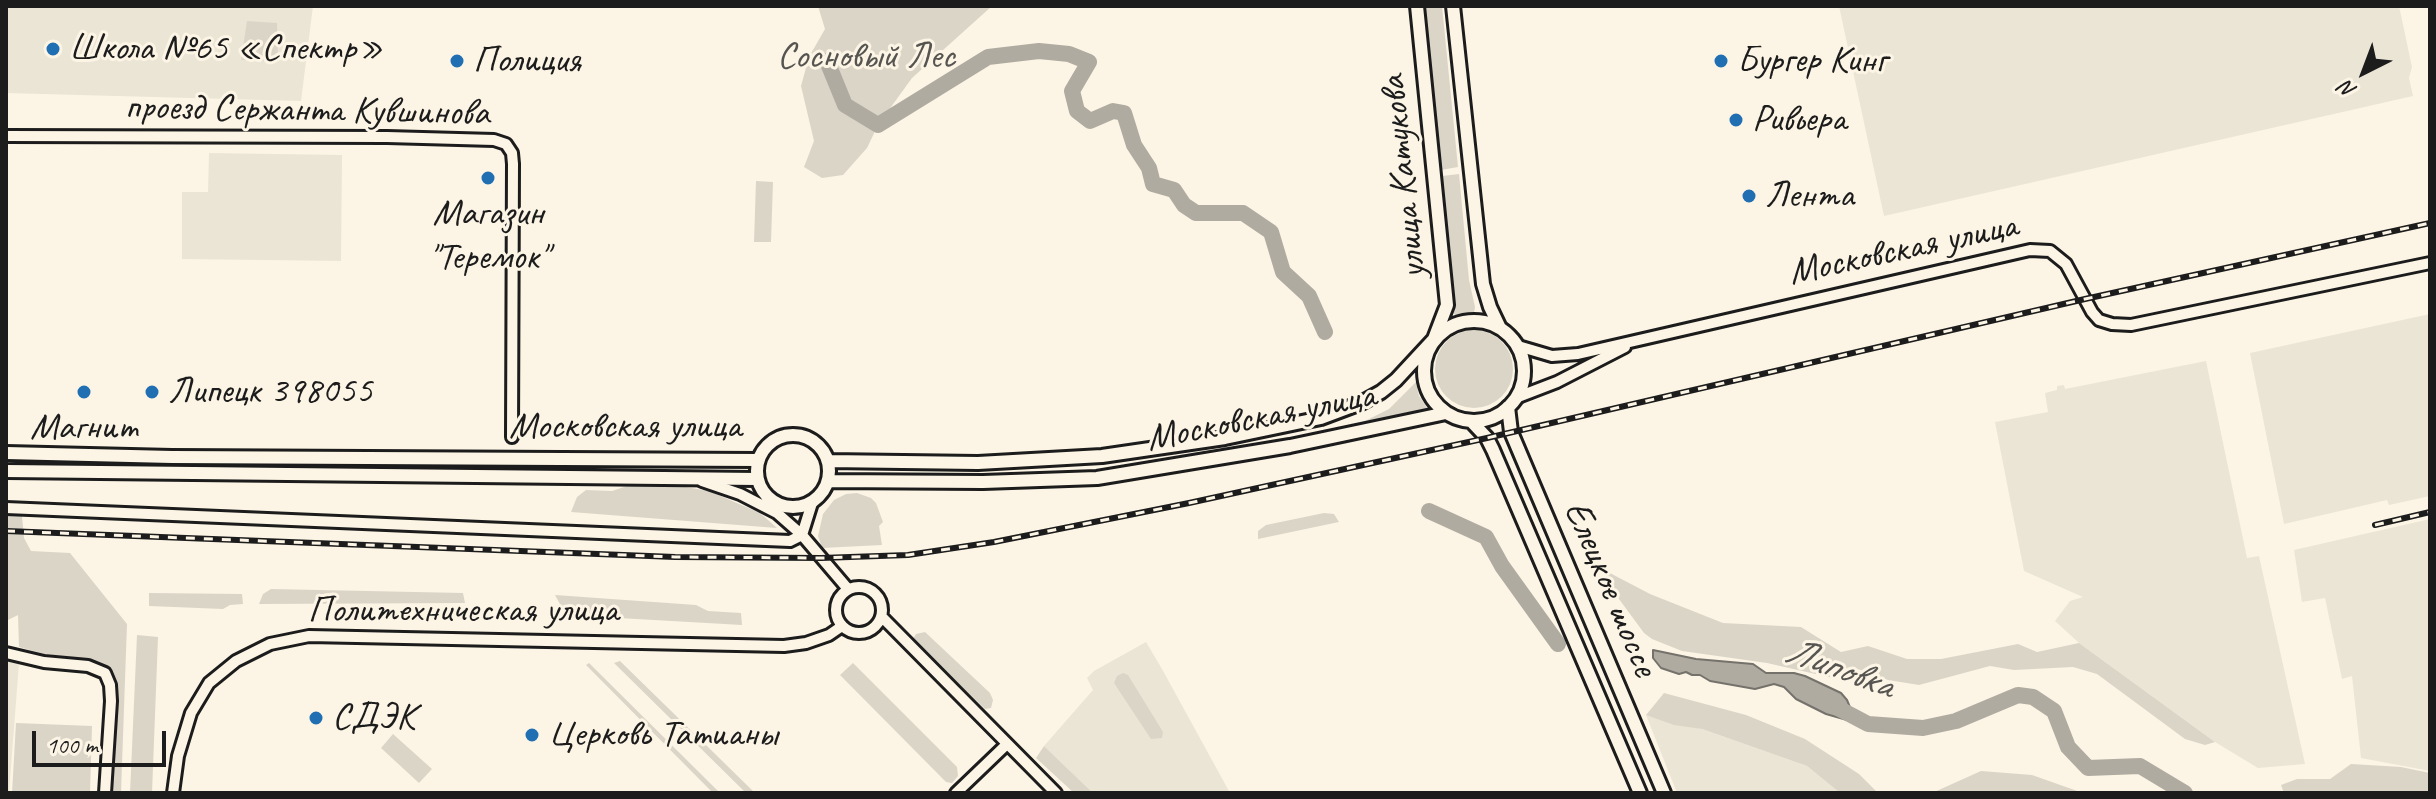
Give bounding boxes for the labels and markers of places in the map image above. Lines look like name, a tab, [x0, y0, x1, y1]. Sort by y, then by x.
place label: Школа №65 «Спектр»	[69, 26, 383, 72]
place label: Полиция	[473, 38, 581, 84]
place label: Бургер Кинг	[1737, 38, 1886, 84]
marker: Школа №65 «Спектр»	[44, 40, 62, 58]
marker: Полиция	[448, 52, 466, 70]
marker: Бургер Кинг	[1712, 52, 1730, 70]
place label: Ривьера	[1752, 97, 1846, 143]
marker: Ривьера	[1727, 111, 1745, 129]
marker: Магазин "Теремок"	[479, 169, 497, 187]
place label: Лента	[1765, 173, 1854, 219]
marker: Лента	[1740, 187, 1758, 205]
place label: Магазин "Теремок"	[428, 191, 548, 280]
place label: Липецк 398055	[168, 369, 372, 415]
marker: Магнит	[75, 383, 93, 401]
marker: Липецк 398055	[143, 383, 161, 401]
place label: Магнит	[30, 405, 138, 451]
place label: СДЭК	[332, 695, 415, 741]
marker: СДЭК	[307, 709, 325, 727]
place label: Церковь Татианы	[548, 712, 778, 758]
marker: Церковь Татианы	[523, 726, 541, 744]

